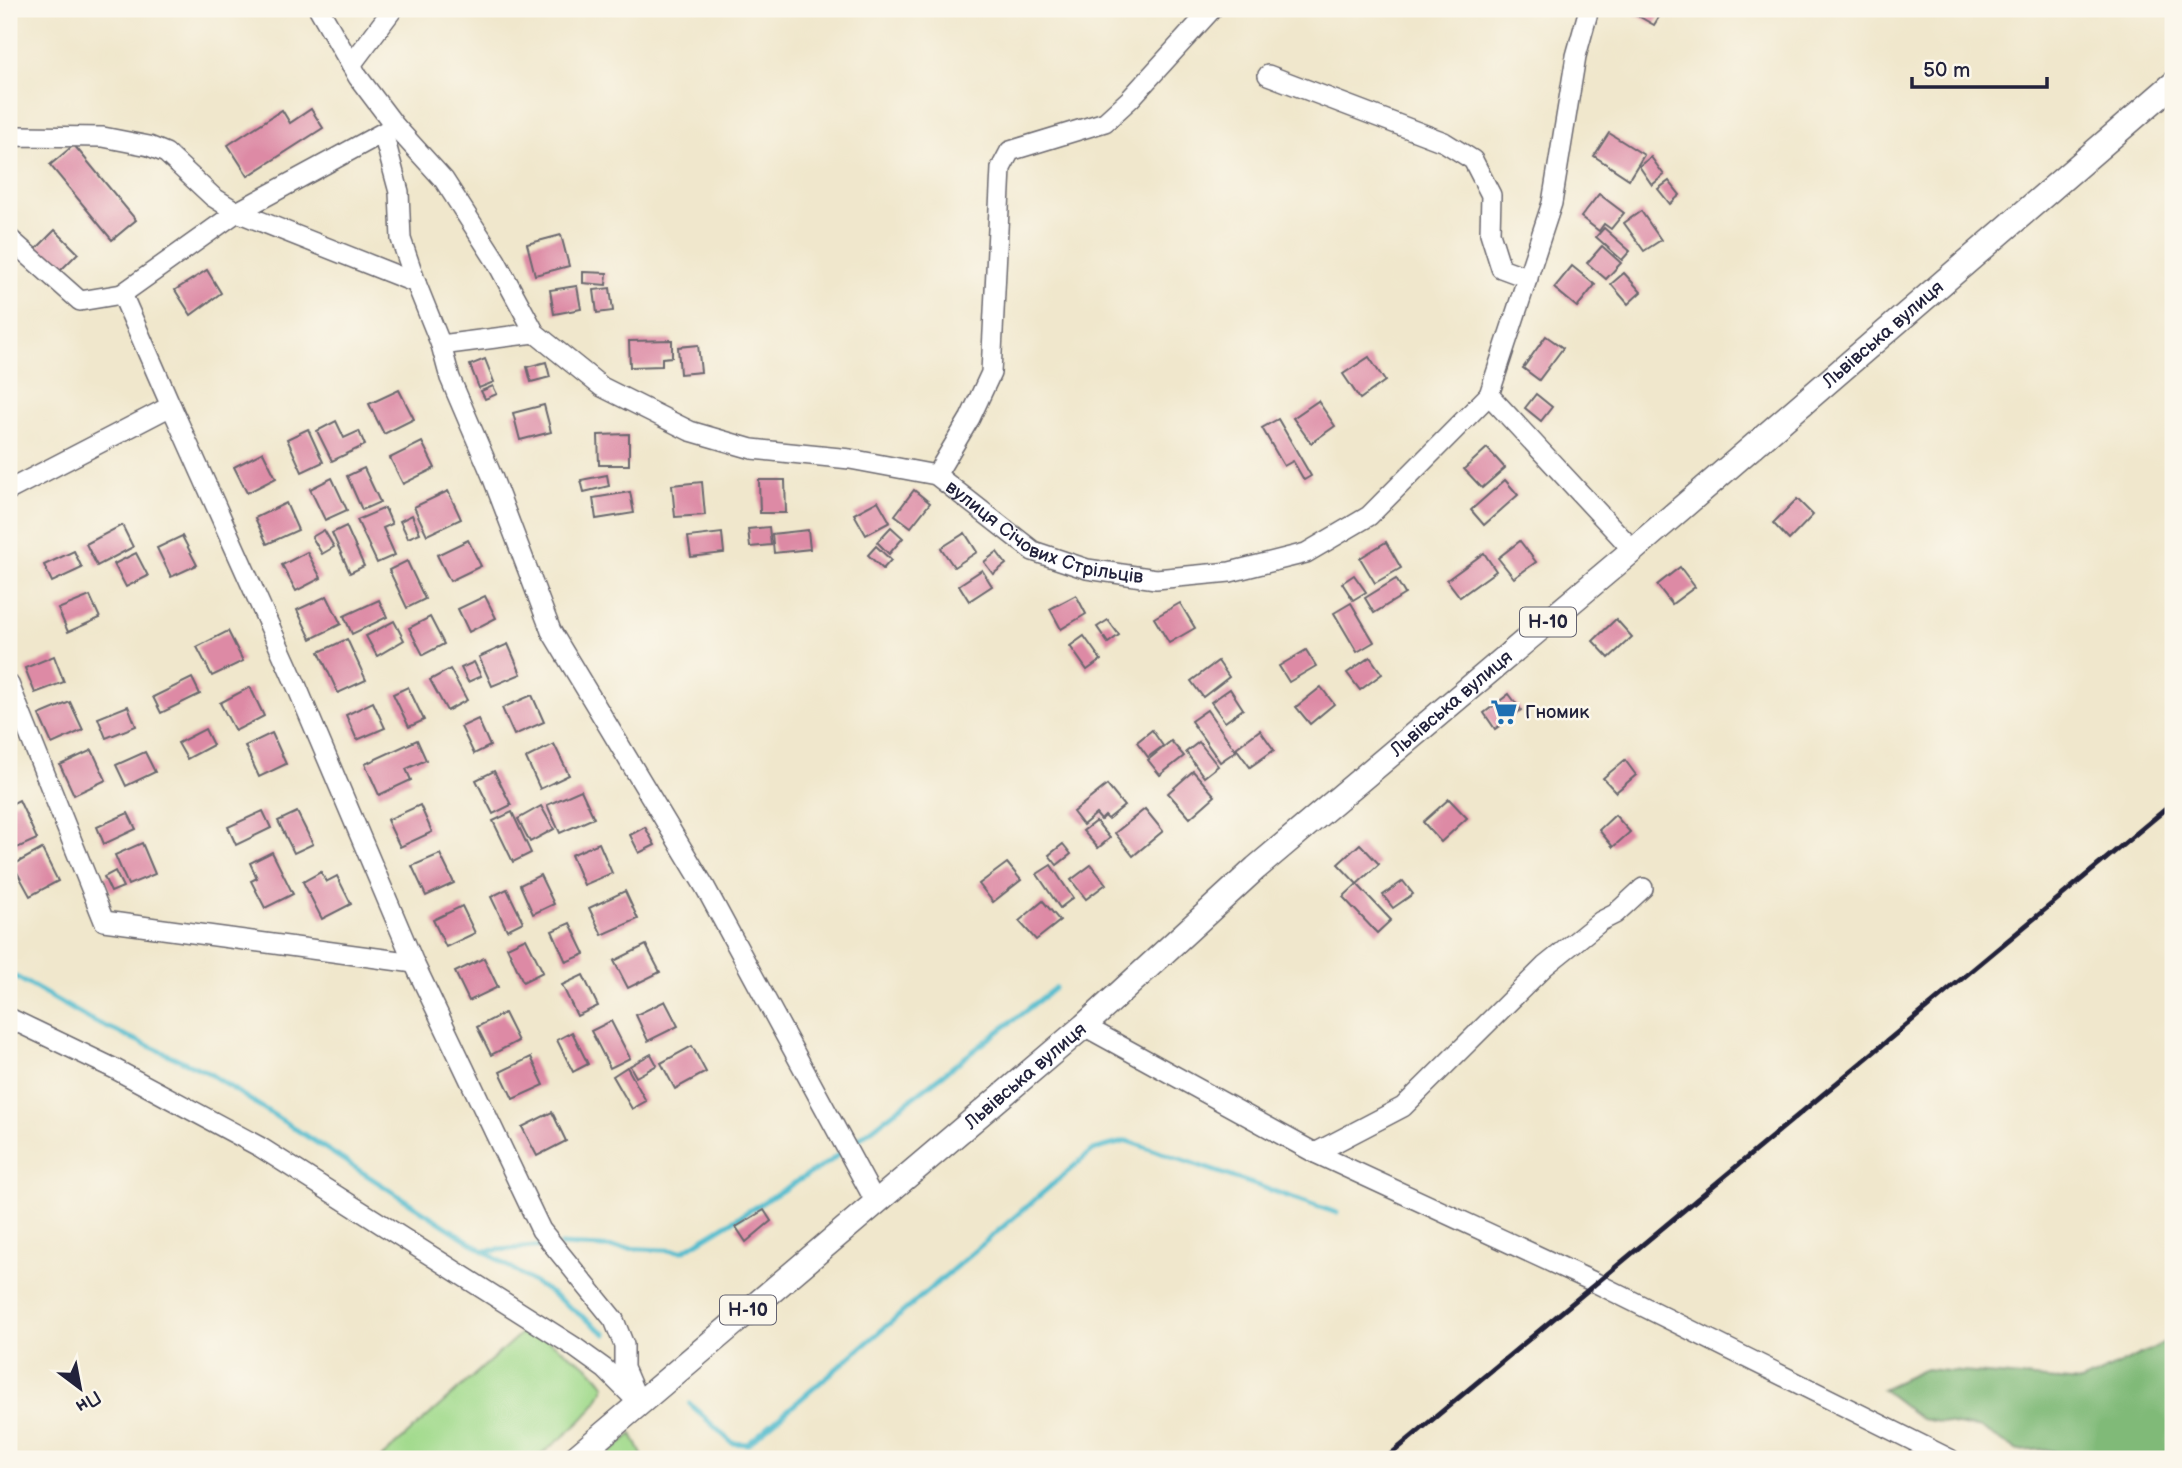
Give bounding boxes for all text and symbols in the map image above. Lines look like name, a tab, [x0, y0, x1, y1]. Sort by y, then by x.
scale bar	[1912, 46, 2047, 90]
text: 50 m	[1923, 58, 1970, 83]
street label: Львівська вулиця	[1817, 276, 1948, 394]
street label: вулиця Січових Стрільців	[941, 475, 1145, 589]
road number: Н-10	[1520, 608, 1576, 636]
street label: Львівська вулиця	[1385, 645, 1517, 762]
supermarket icon: Гномик	[1489, 697, 1519, 727]
place label: Гномик	[1525, 701, 1589, 724]
street label: Львівська вулиця	[959, 1018, 1091, 1135]
road number: Н-10	[720, 1296, 776, 1324]
north arrow	[46, 1352, 116, 1422]
text: Пн	[71, 1385, 105, 1418]

